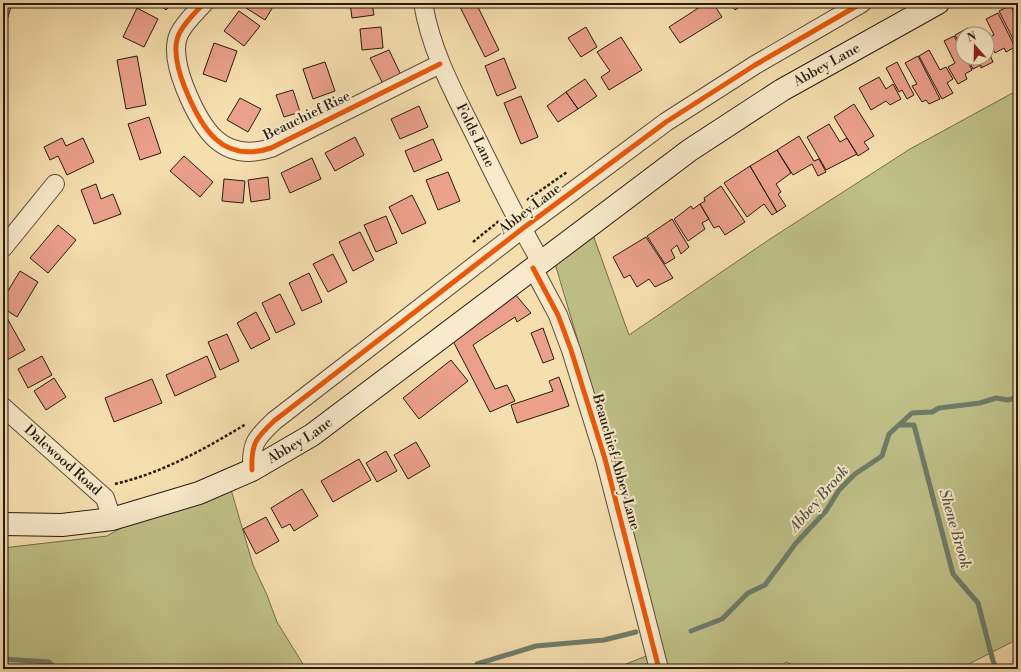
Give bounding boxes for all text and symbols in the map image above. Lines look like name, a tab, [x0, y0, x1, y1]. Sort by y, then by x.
north arrow	[955, 26, 995, 66]
text: N	[965, 29, 979, 46]
street label: Abbey Lane	[789, 39, 863, 91]
street label: Beauchief Rise	[260, 87, 353, 145]
street label: Folds Lane	[452, 101, 499, 170]
street label: Abbey Lane	[494, 180, 565, 239]
street label: Beauchief Abbey Lane	[588, 391, 644, 532]
street label: Abbey Lane	[263, 414, 336, 469]
street label: Dalewood Road	[20, 421, 105, 500]
water label: Abbey Brook	[784, 462, 853, 538]
water label: Shene Brook	[935, 487, 975, 571]

